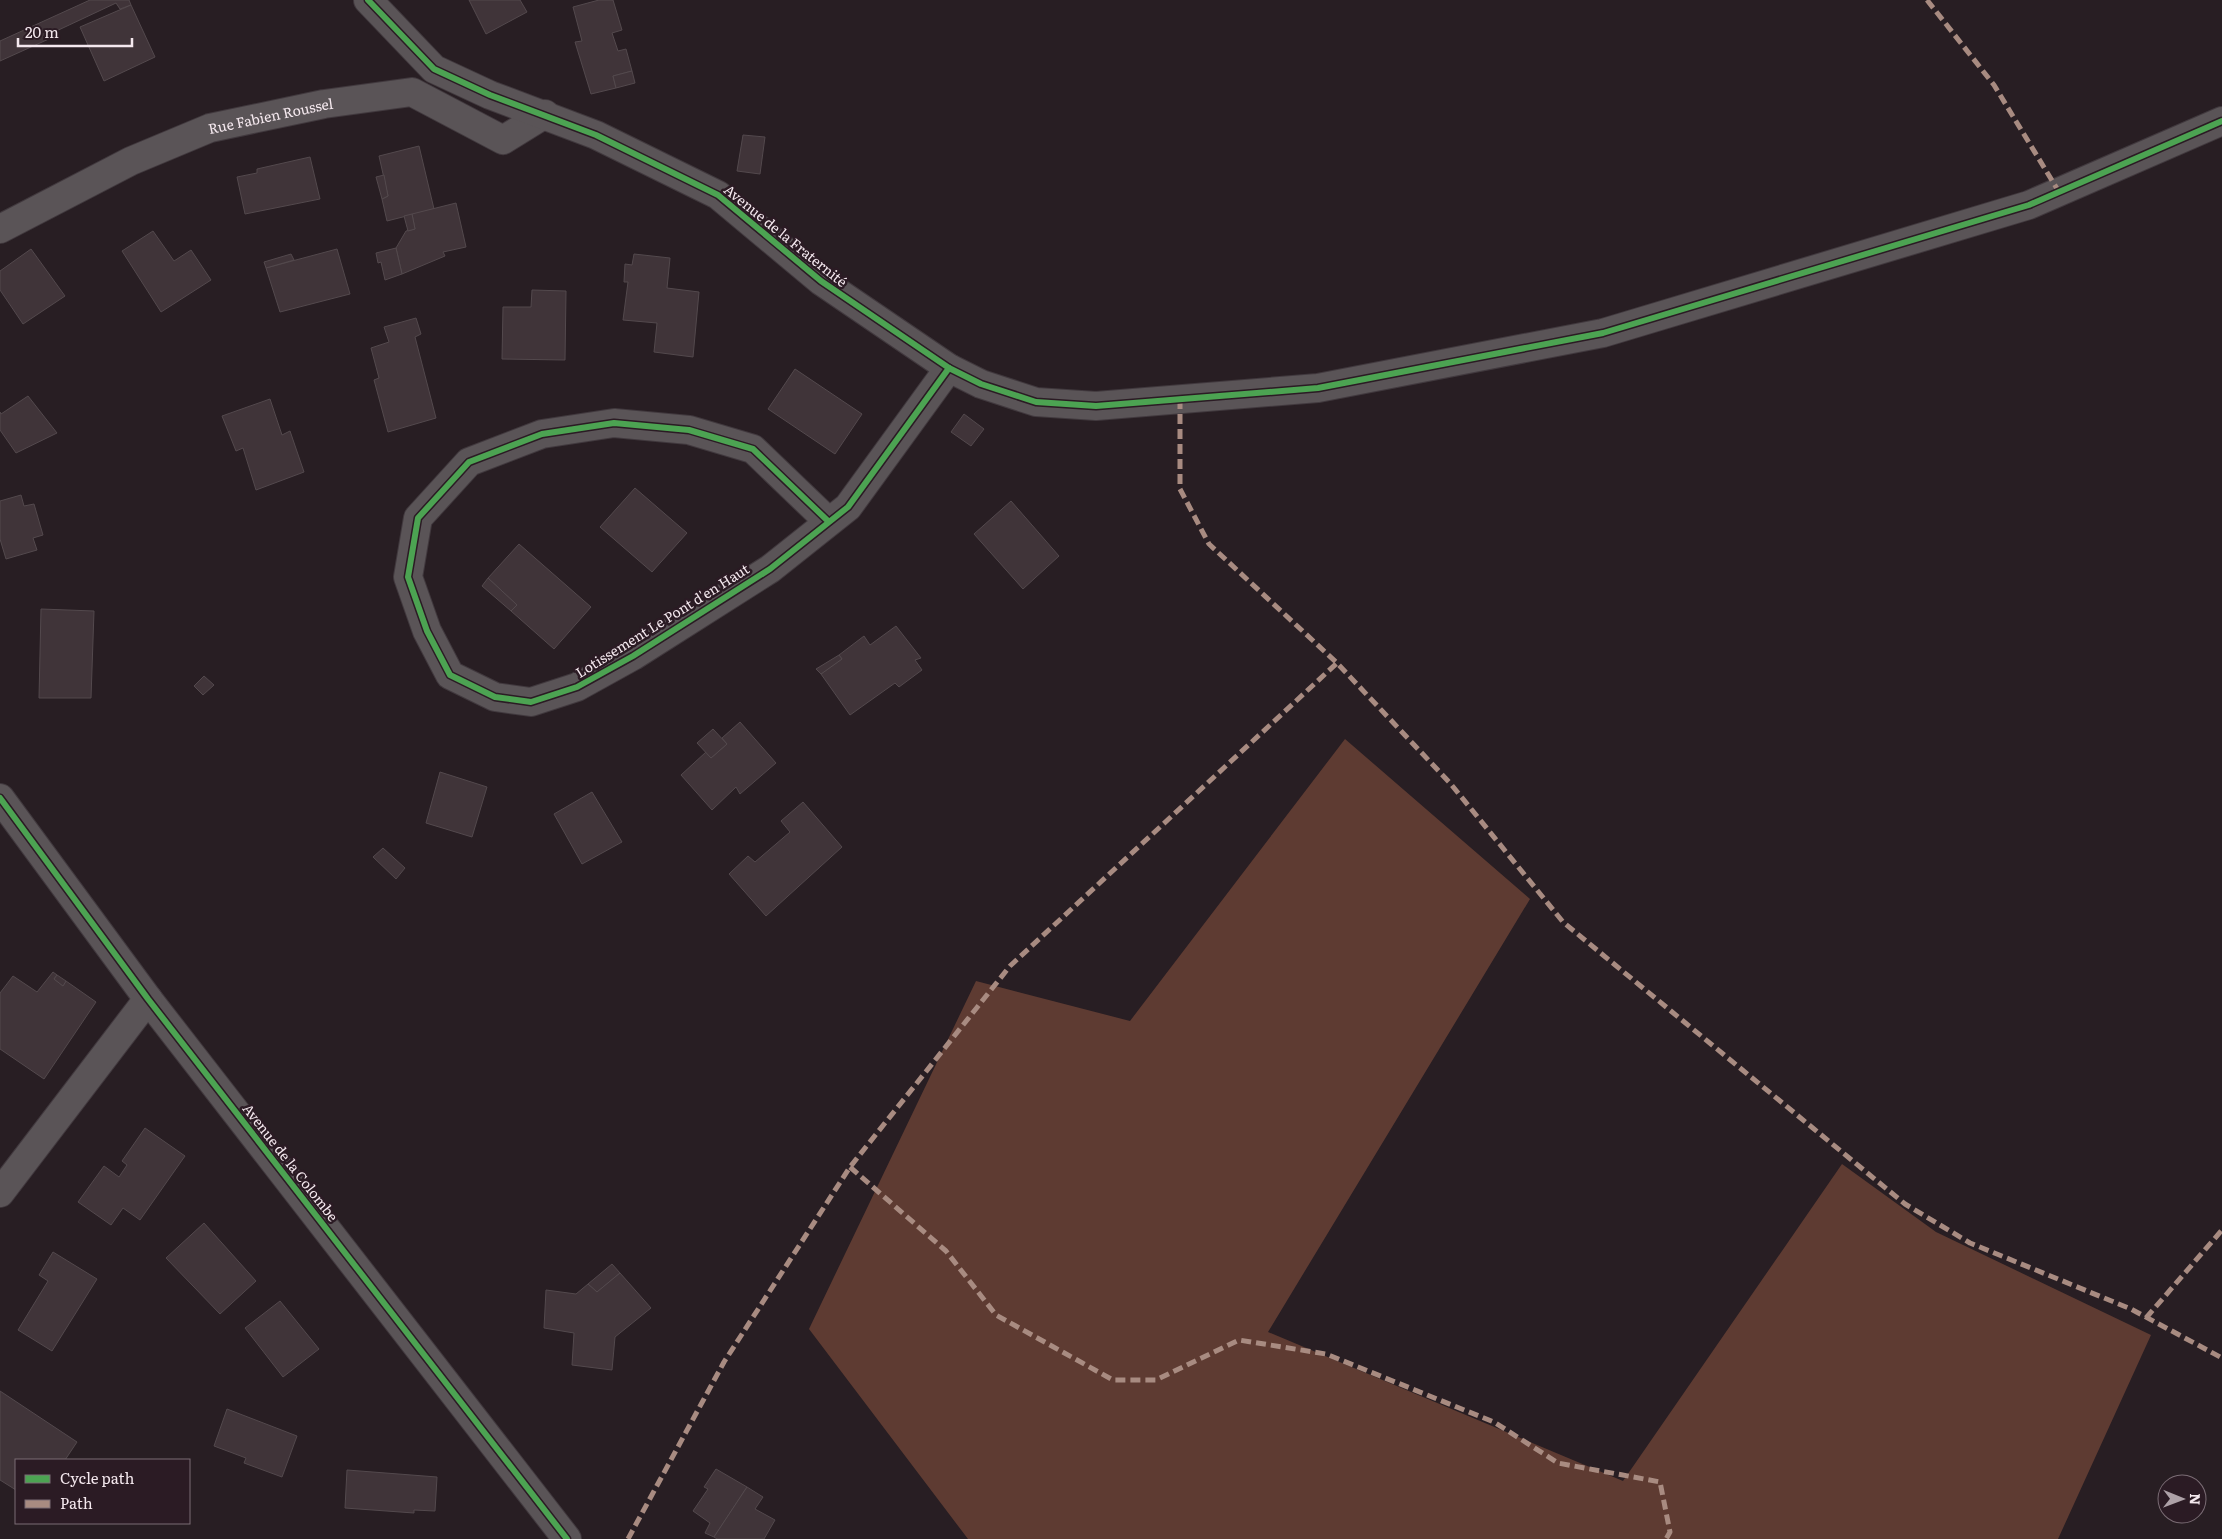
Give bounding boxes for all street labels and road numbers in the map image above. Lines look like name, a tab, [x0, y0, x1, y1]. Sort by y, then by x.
street label: Rue Fabien Roussel	[206, 93, 335, 138]
street label: Avenue de la Fraternité	[720, 179, 852, 291]
street label: Lotissement Le Pont d'en Haut	[571, 558, 753, 682]
street label: Avenue de la Colombe	[239, 1099, 343, 1225]

